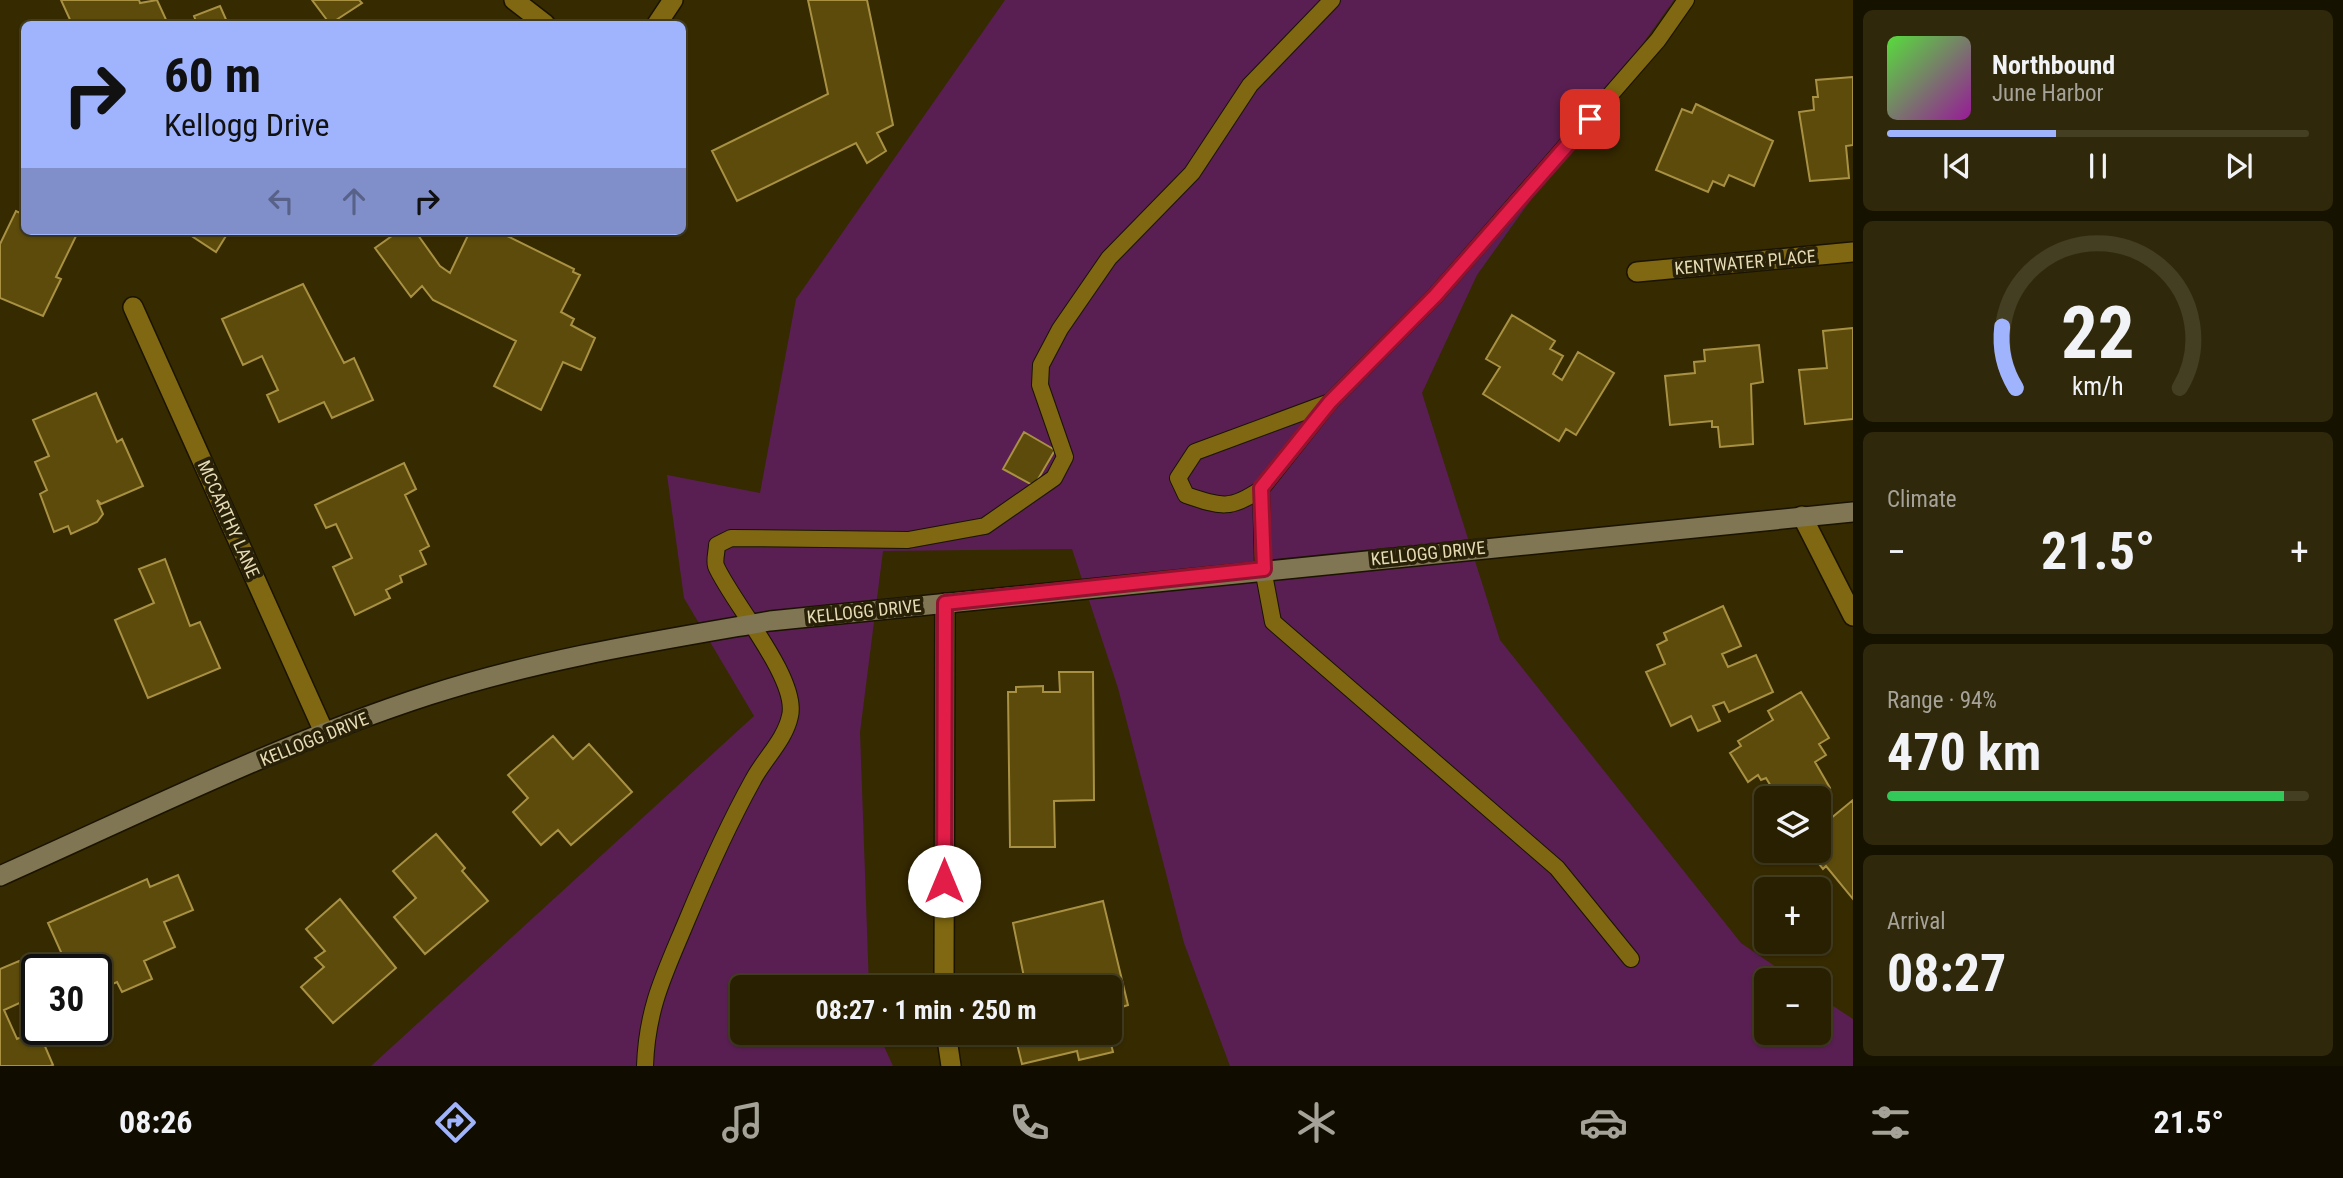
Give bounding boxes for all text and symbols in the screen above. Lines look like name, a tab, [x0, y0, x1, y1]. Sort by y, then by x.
text: 60 m	[164, 47, 261, 104]
icon: right	[49, 49, 140, 140]
text: Northbound	[1992, 50, 2115, 80]
text: June Harbor	[1992, 80, 2104, 107]
pin	[1560, 89, 1620, 149]
icon: arrive	[1571, 100, 1609, 138]
text: Kellogg Drive	[164, 106, 330, 144]
icon: previous	[1938, 147, 1976, 185]
icon: pause	[2079, 147, 2117, 185]
icon: next	[2220, 147, 2258, 185]
icon: left	[262, 182, 300, 220]
icon: ahead	[335, 182, 373, 220]
icon: right	[408, 182, 446, 220]
street label: KENTWATER PLACE	[1673, 245, 1817, 279]
text: 22	[2061, 290, 2135, 376]
text: km/h	[2072, 372, 2124, 401]
street label: MCCARTHY LANE	[194, 457, 264, 581]
text: Climate	[1887, 486, 1957, 513]
text: 21.5°	[2041, 521, 2155, 582]
text: −	[1887, 530, 1906, 574]
text: +	[2290, 530, 2309, 574]
street label: KELLOGG DRIVE	[1370, 537, 1486, 569]
street label: KELLOGG DRIVE	[806, 595, 922, 627]
text: Range · 94%	[1887, 687, 1997, 714]
street label: KELLOGG DRIVE	[257, 708, 371, 770]
text: 470 km	[1887, 722, 2041, 783]
map controls	[1754, 786, 1831, 1045]
button: layers	[1754, 786, 1831, 863]
position arrow	[907, 844, 981, 918]
button: +	[1754, 877, 1831, 954]
text: Arrival	[1887, 908, 1946, 935]
text: 08:27	[1887, 943, 2006, 1004]
speed limit sign: 30	[21, 954, 112, 1045]
button: −	[1754, 968, 1831, 1045]
text: 08:27 · 1 min · 250 m	[816, 995, 1036, 1025]
icon: directions	[431, 1098, 480, 1147]
icon: music	[718, 1098, 767, 1147]
icon: phone	[1005, 1098, 1054, 1147]
icon: climate	[1292, 1098, 1341, 1147]
icon: car	[1579, 1098, 1628, 1147]
icon: filters	[1866, 1098, 1915, 1147]
text: 08:26	[119, 1103, 193, 1141]
text: 21.5°	[2154, 1103, 2224, 1141]

